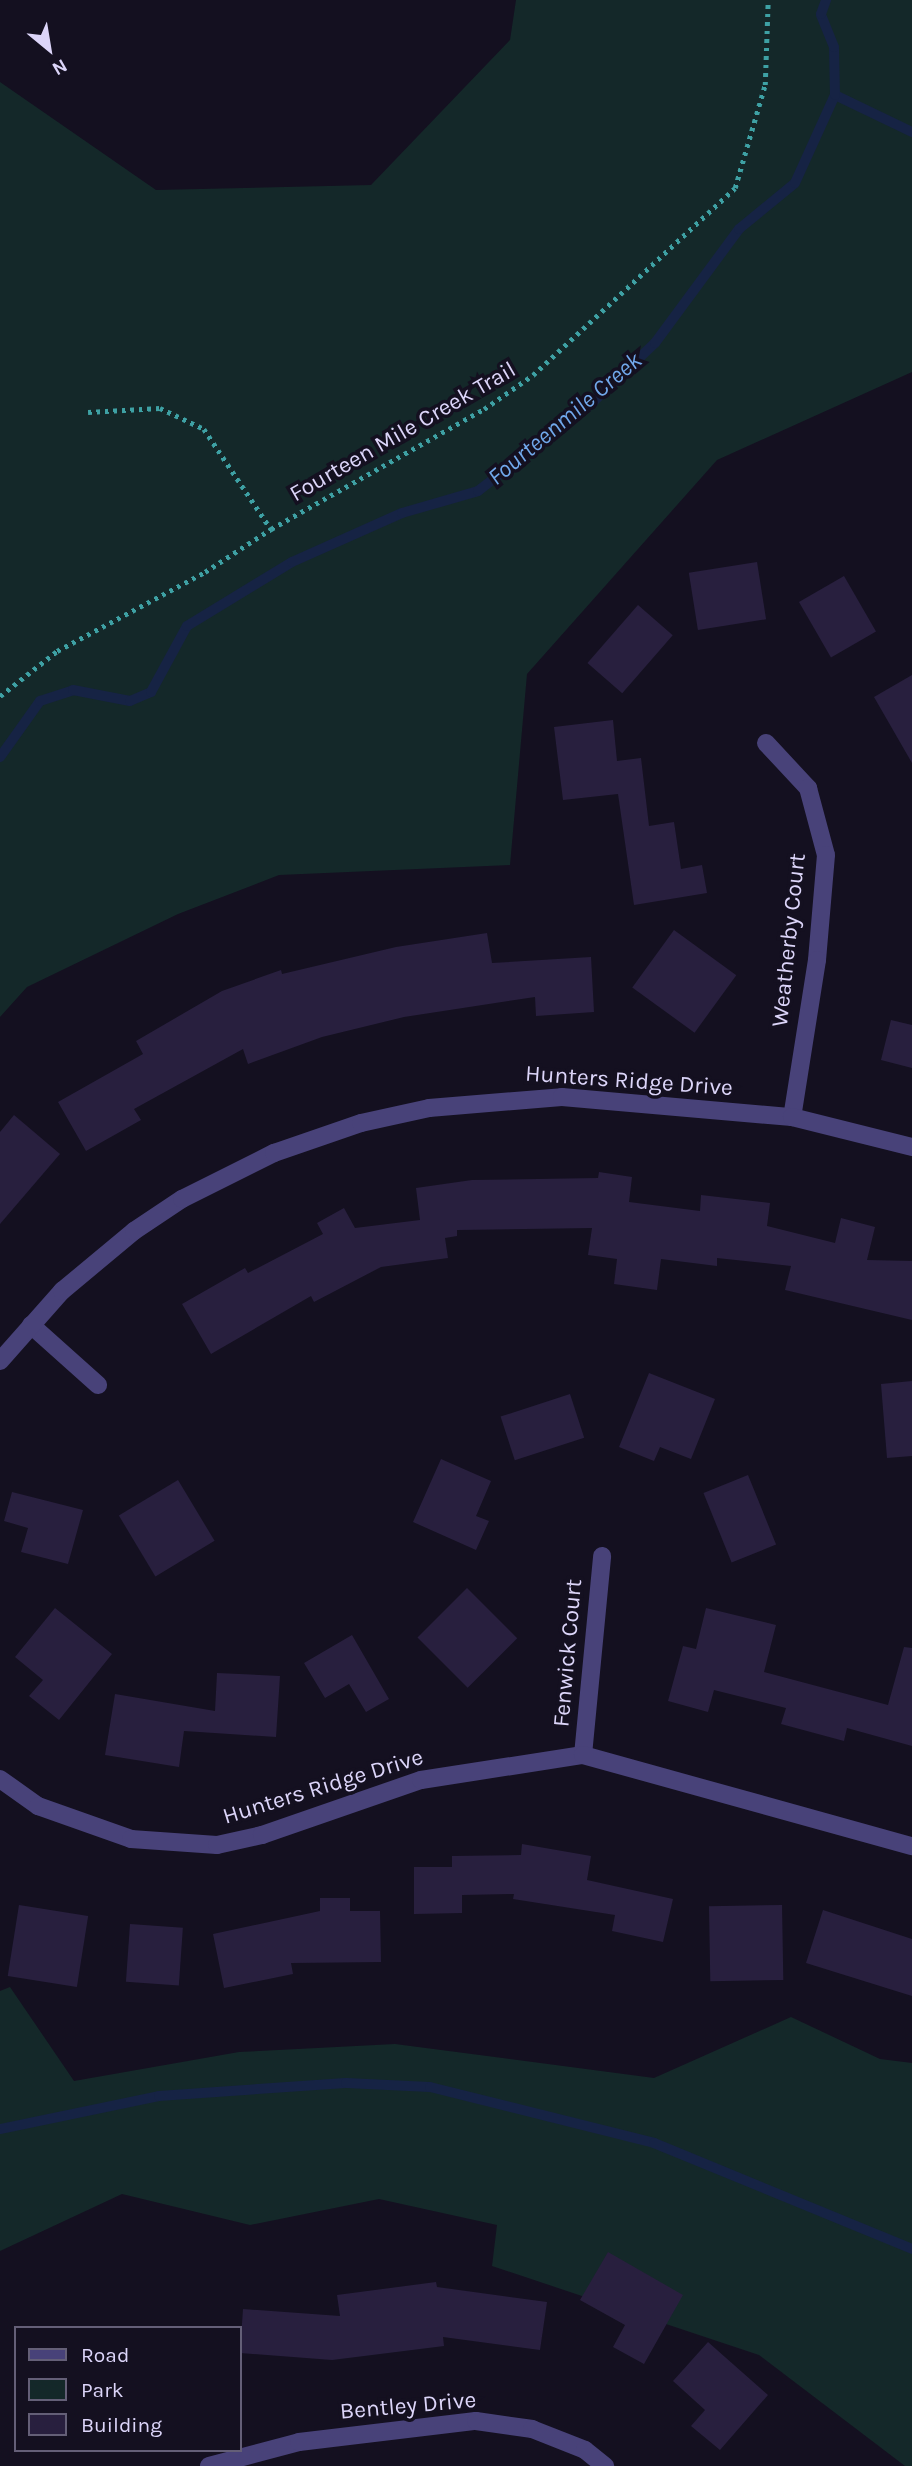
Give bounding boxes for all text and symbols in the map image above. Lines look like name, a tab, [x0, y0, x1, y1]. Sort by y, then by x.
north arrow	[14, 14, 84, 84]
text: N	[48, 54, 71, 80]
water label: Fourteenmile Creek	[482, 346, 648, 492]
street label: Fourteen Mile Creek Trail	[285, 356, 521, 508]
street label: Weatherby Court	[766, 852, 812, 1028]
street label: Hunters Ridge Drive	[524, 1060, 734, 1102]
street label: Fenwick Court	[548, 1578, 588, 1728]
street label: Hunters Ridge Drive	[219, 1743, 427, 1831]
legend	[14, 2326, 242, 2452]
text: Road	[81, 2343, 129, 2367]
text: Park	[81, 2378, 124, 2402]
street label: Bentley Drive	[339, 2386, 477, 2426]
text: Building	[81, 2413, 162, 2437]

